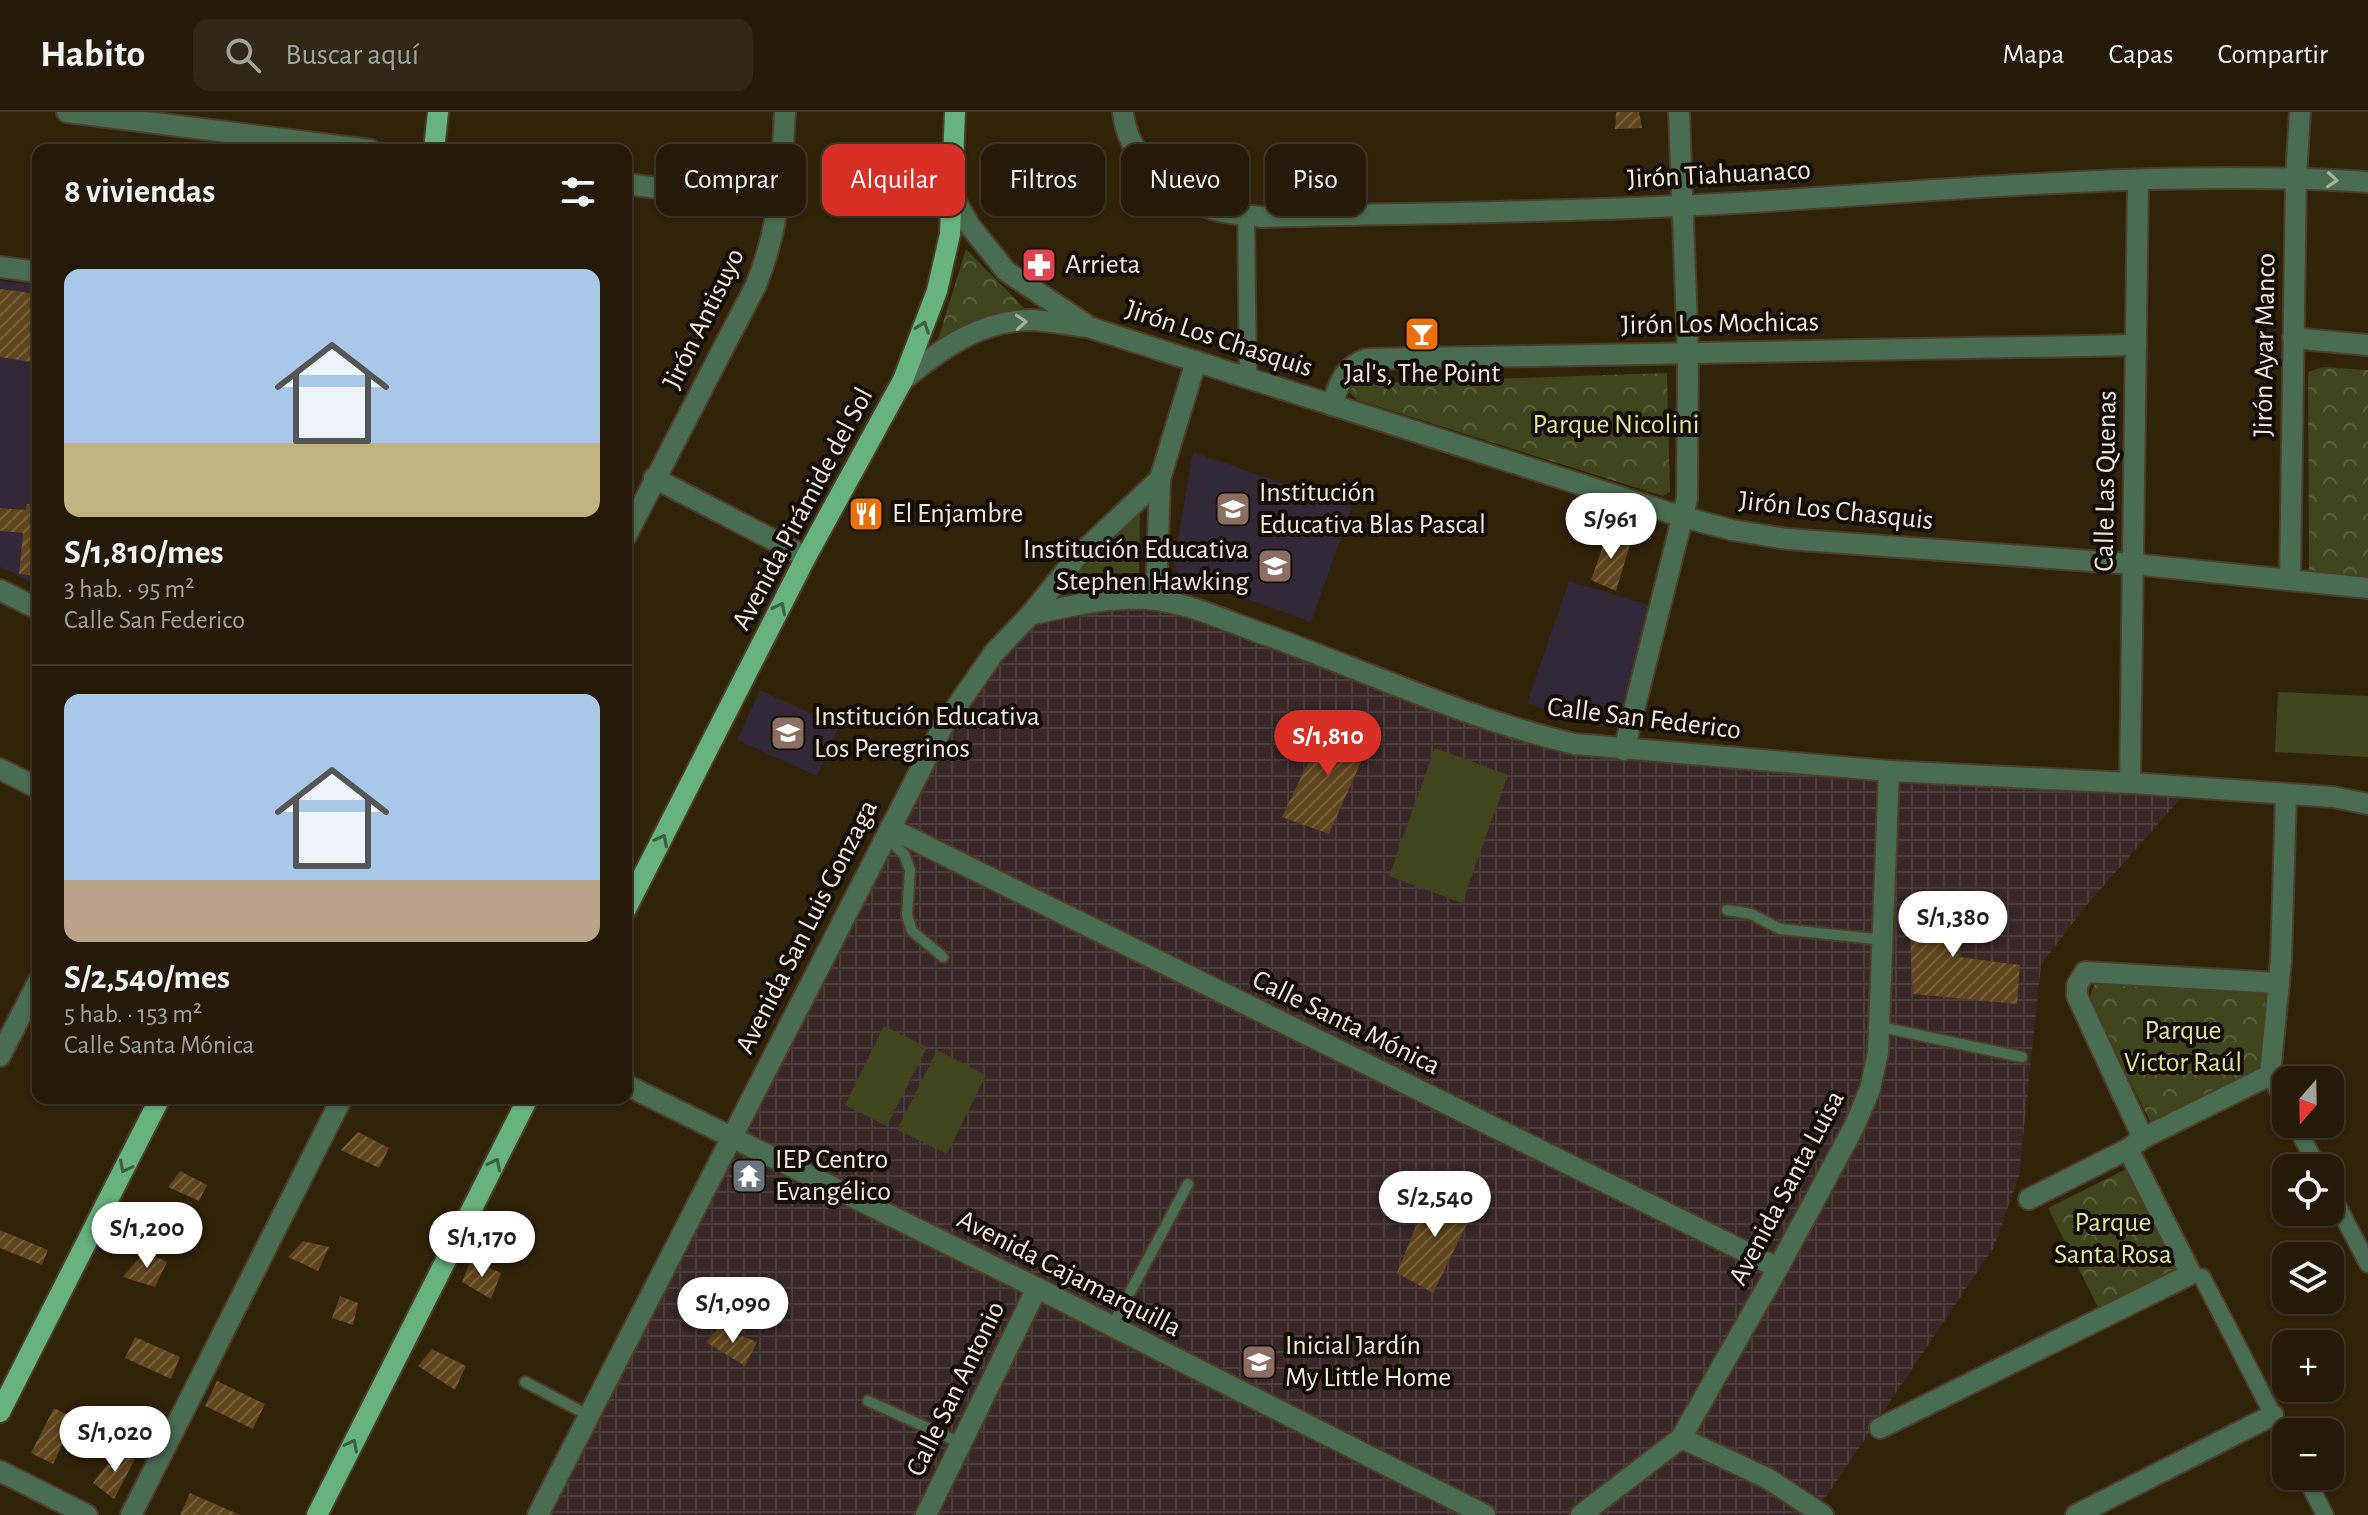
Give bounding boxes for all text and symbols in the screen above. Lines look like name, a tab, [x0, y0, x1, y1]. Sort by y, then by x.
search box	[193, 19, 753, 91]
icon: search	[221, 33, 265, 77]
text: Habito	[40, 36, 145, 74]
text: Buscar aquí	[285, 40, 419, 70]
text: Mapa	[2002, 41, 2064, 69]
text: Capas	[2108, 41, 2173, 69]
text: Compartir	[2217, 41, 2328, 69]
chip: Comprar	[656, 144, 806, 216]
chip: Alquilar	[822, 144, 965, 216]
chip: Filtros	[981, 144, 1105, 216]
chip: Nuevo	[1121, 144, 1249, 216]
chip: Piso	[1265, 144, 1366, 216]
street label: Jirón Tiahuanaco	[1626, 156, 1812, 194]
icon: filters	[556, 170, 600, 214]
one-way arrow	[2326, 171, 2339, 188]
text: 8 viviendas	[64, 175, 215, 209]
street label: Jirón Antisuyo	[658, 244, 750, 394]
pharmacy icon: Arrieta	[1020, 246, 1058, 284]
place label: Arrieta	[1065, 251, 1141, 279]
street label: Jirón Ayar Manco	[2249, 253, 2281, 437]
street label: Jirón Los Chasquis	[1122, 296, 1316, 382]
street label: Jirón Los Mochicas	[1621, 308, 1819, 340]
one-way arrow	[1014, 314, 1027, 331]
bar icon: Jal's, The Point	[1403, 315, 1441, 353]
icon: home	[260, 321, 404, 465]
one-way arrow	[914, 321, 930, 335]
place label: Jal's, The Point	[1344, 360, 1500, 388]
street label: Avenida Pirámide del Sol	[727, 383, 879, 635]
street label: Calle Las Quenas	[2090, 390, 2122, 572]
park label: Parque Nicolini	[1533, 411, 1699, 439]
place label: Institución Educativa Blas Pascal	[1259, 479, 1486, 539]
street label: Jirón Los Chasquis	[1738, 487, 1934, 535]
school or university icon: Institución Educativa Blas Pascal	[1214, 490, 1252, 528]
pin: S/961	[1555, 493, 1667, 561]
restaurant icon: El Enjambre	[847, 495, 885, 533]
place label: El Enjambre	[892, 500, 1023, 528]
text: S/961	[1584, 506, 1638, 532]
text: S/1,810/mes	[64, 536, 224, 570]
place label: Institución Educativa Stephen Hawking	[1023, 536, 1249, 596]
school or university icon: Institución Educativa Stephen Hawking	[1256, 547, 1294, 585]
text: 3 hab. · 95 m²	[64, 576, 194, 602]
one-way arrow	[770, 602, 785, 617]
text: Calle San Federico	[64, 607, 245, 633]
street label: Calle San Federico	[1545, 693, 1743, 745]
place label: Institución Educativa Los Peregrinos	[814, 703, 1040, 763]
pin: S/1,810	[1254, 710, 1402, 778]
school or university icon: Institución Educativa Los Peregrinos	[769, 714, 807, 752]
text: S/1,810	[1292, 723, 1364, 749]
icon: home	[260, 746, 404, 890]
street label: Avenida San Luis Gonzaga	[731, 796, 883, 1058]
one-way arrow	[652, 833, 667, 848]
pin: S/1,380	[1879, 891, 2027, 959]
text: S/1,380	[1916, 904, 1990, 930]
text: S/2,540/mes	[64, 961, 230, 995]
street label: Calle Santa Mónica	[1248, 966, 1444, 1080]
text: 5 hab. · 153 m²	[64, 1001, 202, 1027]
park label: Parque Victor Raúl	[2124, 1017, 2242, 1077]
text: Calle Santa Mónica	[64, 1032, 254, 1058]
north arrow	[2272, 1066, 2344, 1138]
map controls	[2272, 1066, 2344, 1490]
street label: Avenida Santa Luisa	[1724, 1086, 1850, 1290]
place label: IEP Centro Evangélico	[775, 1146, 891, 1206]
button: locate	[2272, 1154, 2344, 1226]
one-way arrow	[485, 1157, 501, 1172]
temple icon: IEP Centro Evangélico	[730, 1157, 768, 1195]
one-way arrow	[119, 1159, 135, 1174]
pin: S/2,540	[1361, 1171, 1509, 1239]
text: S/2,540	[1397, 1184, 1473, 1210]
pin: S/1,200	[73, 1202, 221, 1270]
street label: Avenida Cajamarquilla	[953, 1205, 1185, 1343]
park label: Parque Santa Rosa	[2054, 1209, 2172, 1269]
pin: S/1,170	[408, 1211, 556, 1279]
text: S/1,200	[110, 1215, 184, 1241]
text: S/1,170	[447, 1224, 517, 1250]
button: layers	[2272, 1242, 2344, 1314]
pin: S/1,090	[659, 1277, 807, 1345]
text: S/1,090	[695, 1290, 771, 1316]
street label: Calle San Antonio	[902, 1297, 1010, 1481]
button: +	[2272, 1330, 2344, 1402]
place label: Inicial Jardín My Little Home	[1285, 1332, 1451, 1392]
school or university icon: Inicial Jardín My Little Home	[1240, 1343, 1278, 1381]
pin: S/1,020	[41, 1406, 189, 1474]
button: −	[2272, 1418, 2344, 1490]
text: S/1,020	[78, 1419, 152, 1445]
one-way arrow	[342, 1439, 358, 1454]

